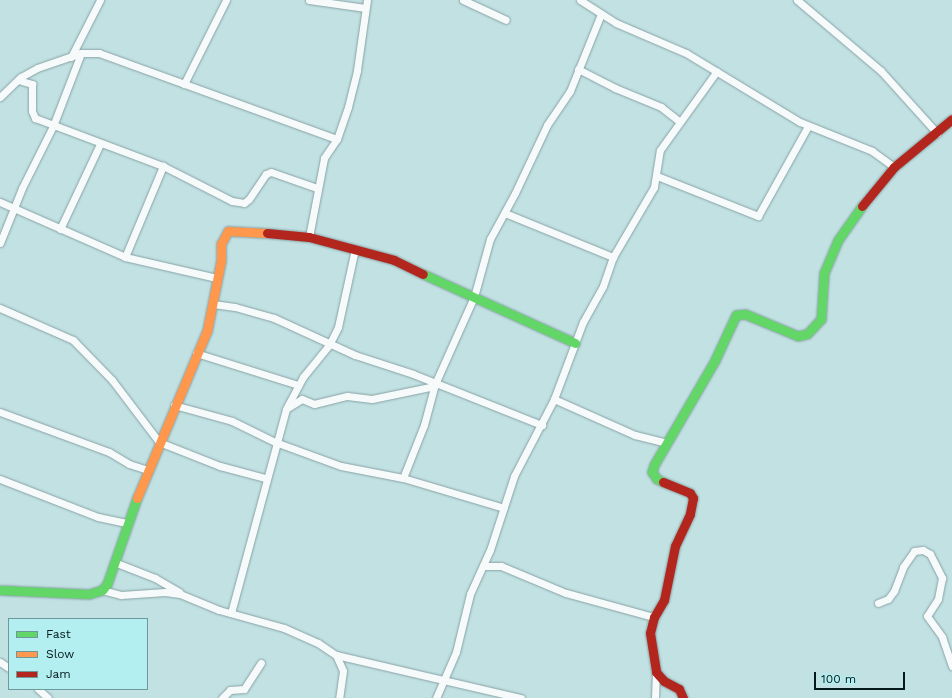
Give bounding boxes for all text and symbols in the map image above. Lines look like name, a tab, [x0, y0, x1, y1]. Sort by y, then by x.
legend	[8, 618, 148, 690]
text: Fast	[46, 627, 71, 641]
text: Slow	[46, 647, 74, 661]
scale bar	[816, 664, 907, 690]
text: Jam	[46, 667, 71, 681]
text: 100 m	[821, 672, 856, 686]

